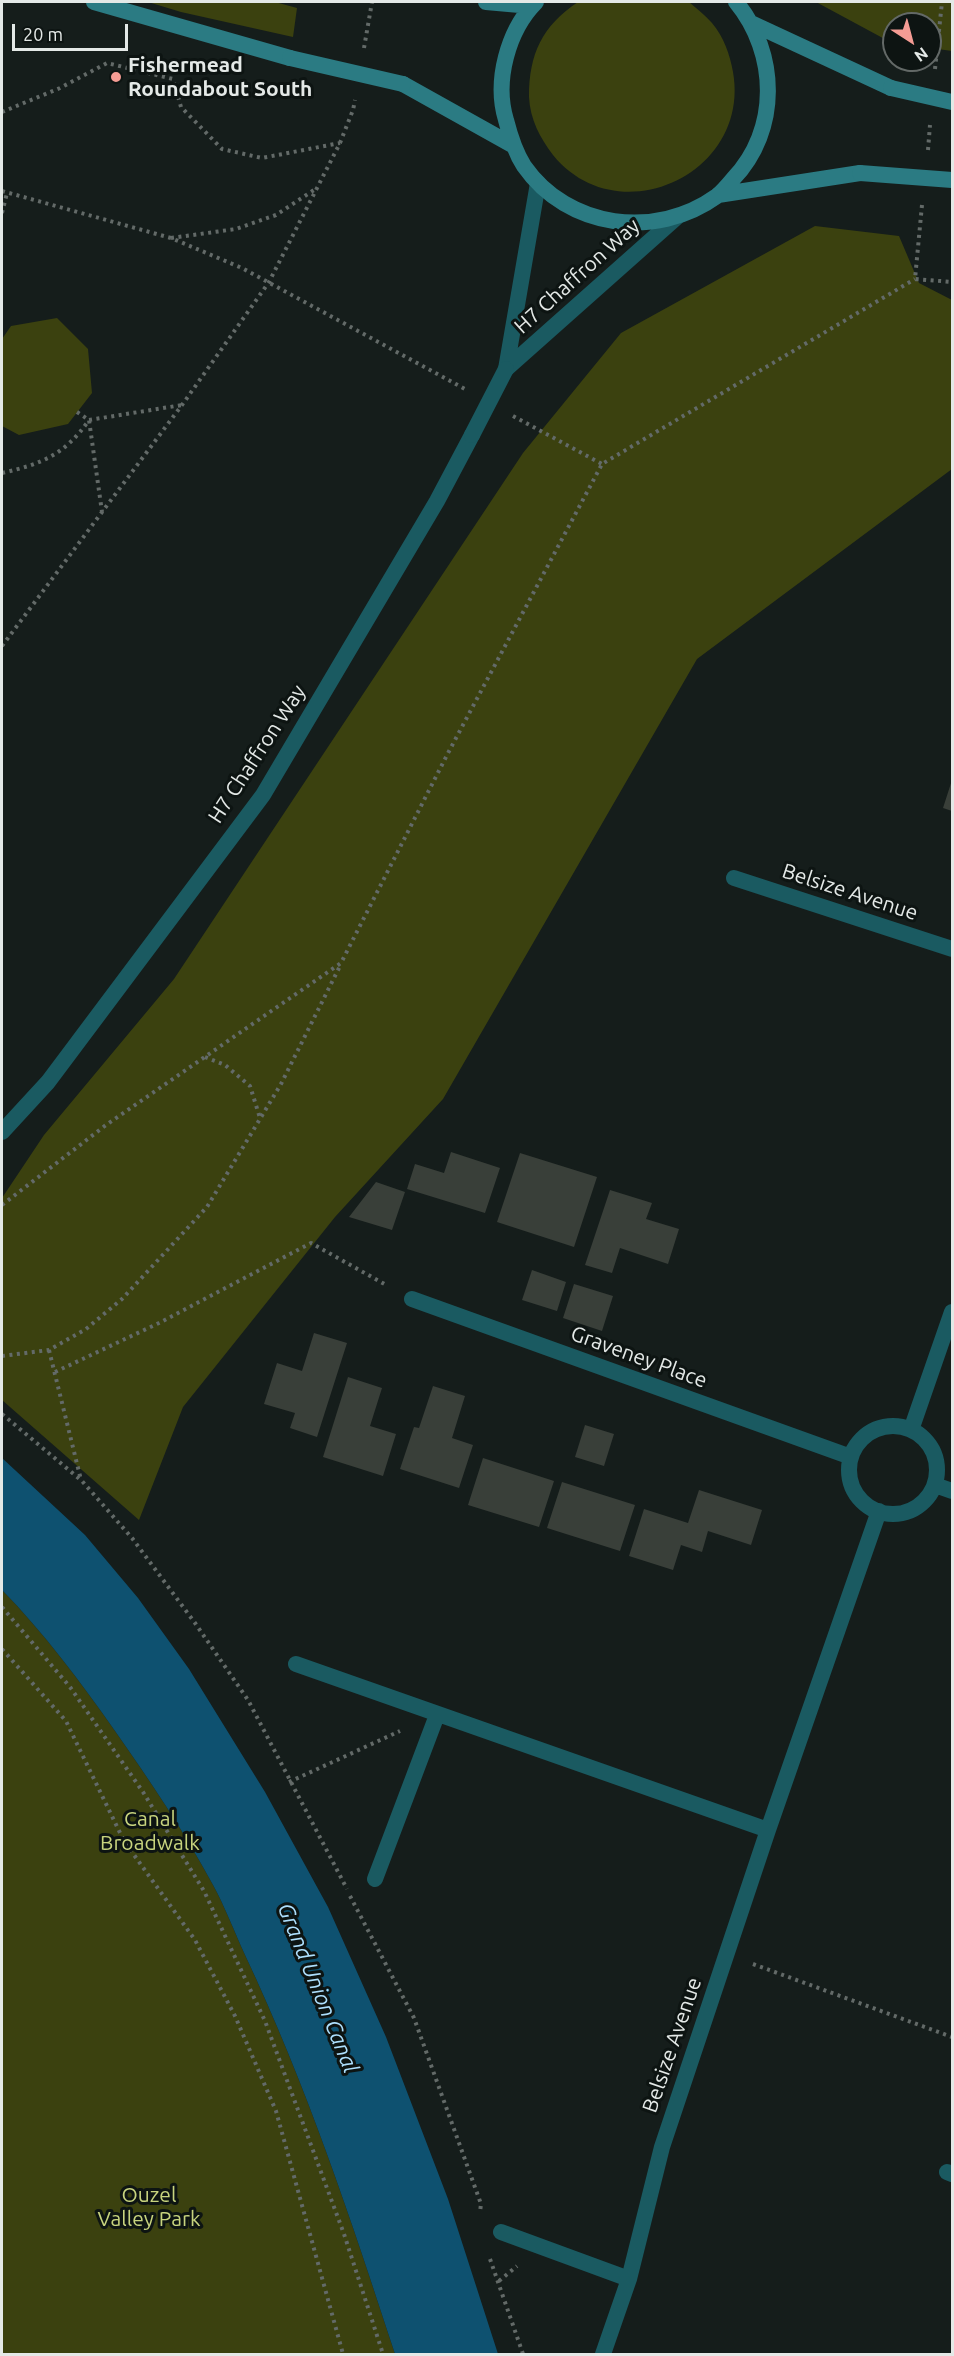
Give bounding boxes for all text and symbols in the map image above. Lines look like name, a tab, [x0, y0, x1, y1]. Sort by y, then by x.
scale bar	[15, 12, 130, 50]
north arrow	[882, 12, 942, 72]
text: 20 m	[23, 24, 63, 44]
text: N	[911, 44, 932, 66]
place label: Fishermead Roundabout South	[128, 52, 312, 102]
marker: Fishermead Roundabout South	[109, 70, 123, 84]
street label: H7 Chaffron Way	[509, 213, 645, 339]
street label: H7 Chaffron Way	[203, 680, 311, 828]
street label: Belsize Avenue	[779, 858, 921, 926]
street label: Graveney Place	[567, 1321, 711, 1393]
park label: Canal Broadwalk	[100, 1806, 200, 1856]
water label: Grand Union Canal	[272, 1899, 364, 2077]
street label: Belsize Avenue	[637, 1974, 707, 2116]
park label: Ouzel Valley Park	[97, 2182, 201, 2232]

